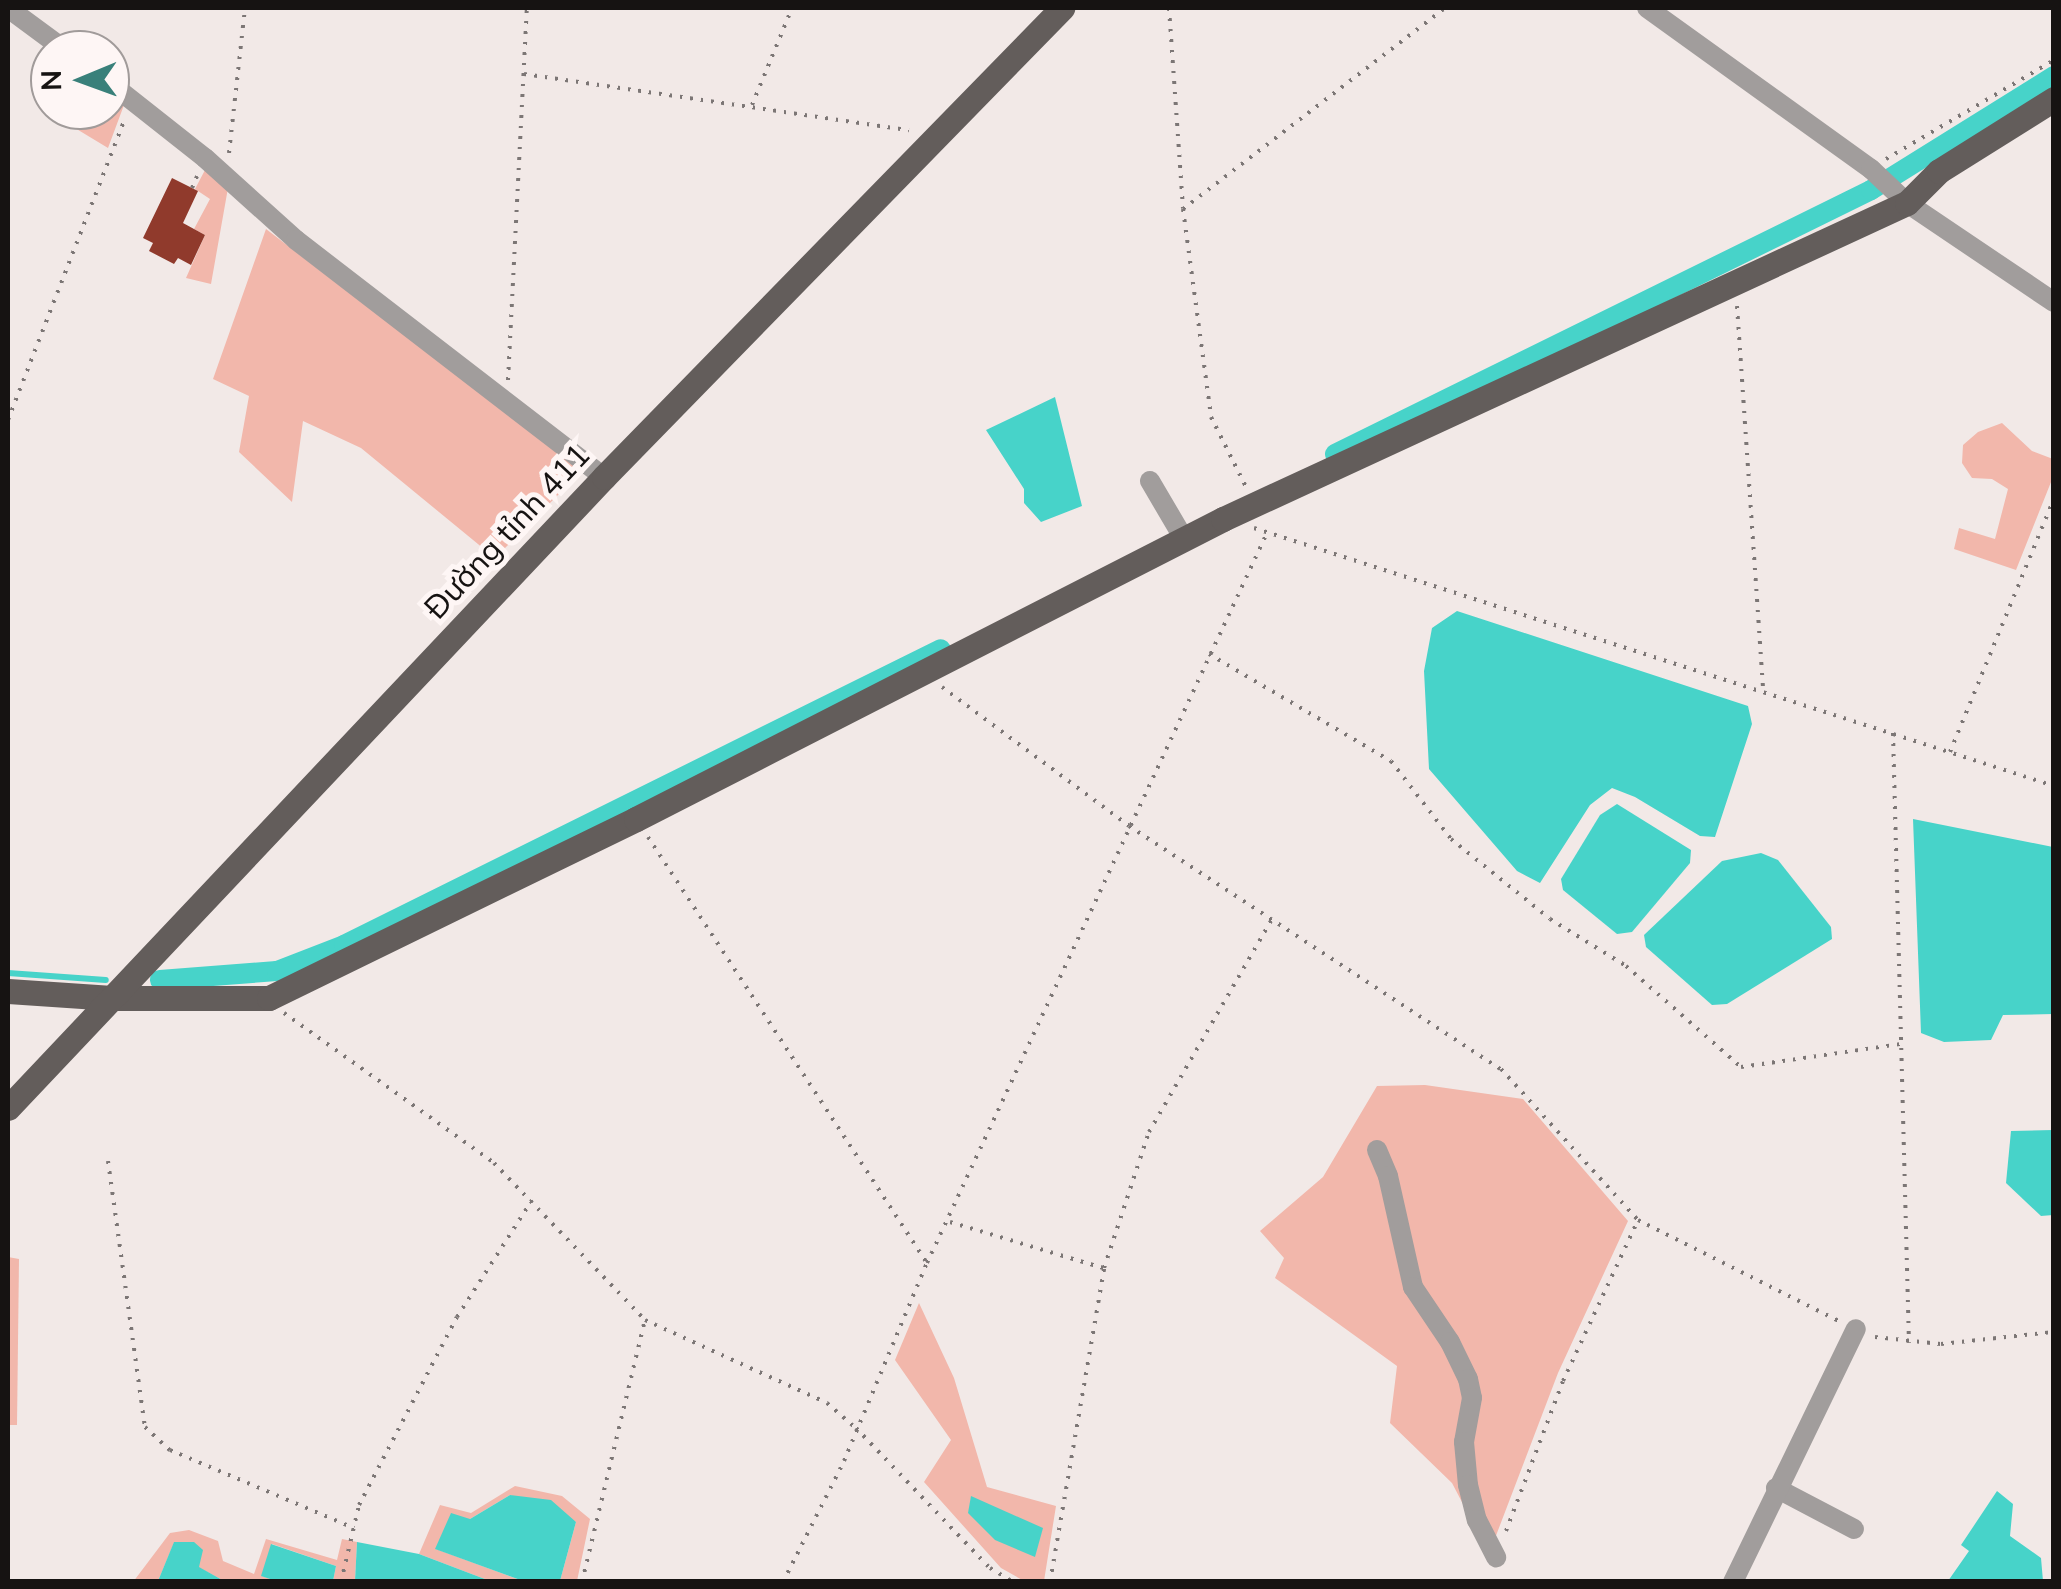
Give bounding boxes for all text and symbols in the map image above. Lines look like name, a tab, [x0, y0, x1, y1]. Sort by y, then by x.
north arrow	[30, 30, 130, 130]
text: N	[33, 70, 71, 91]
street label: Đường tỉnh 411	[417, 436, 599, 628]

